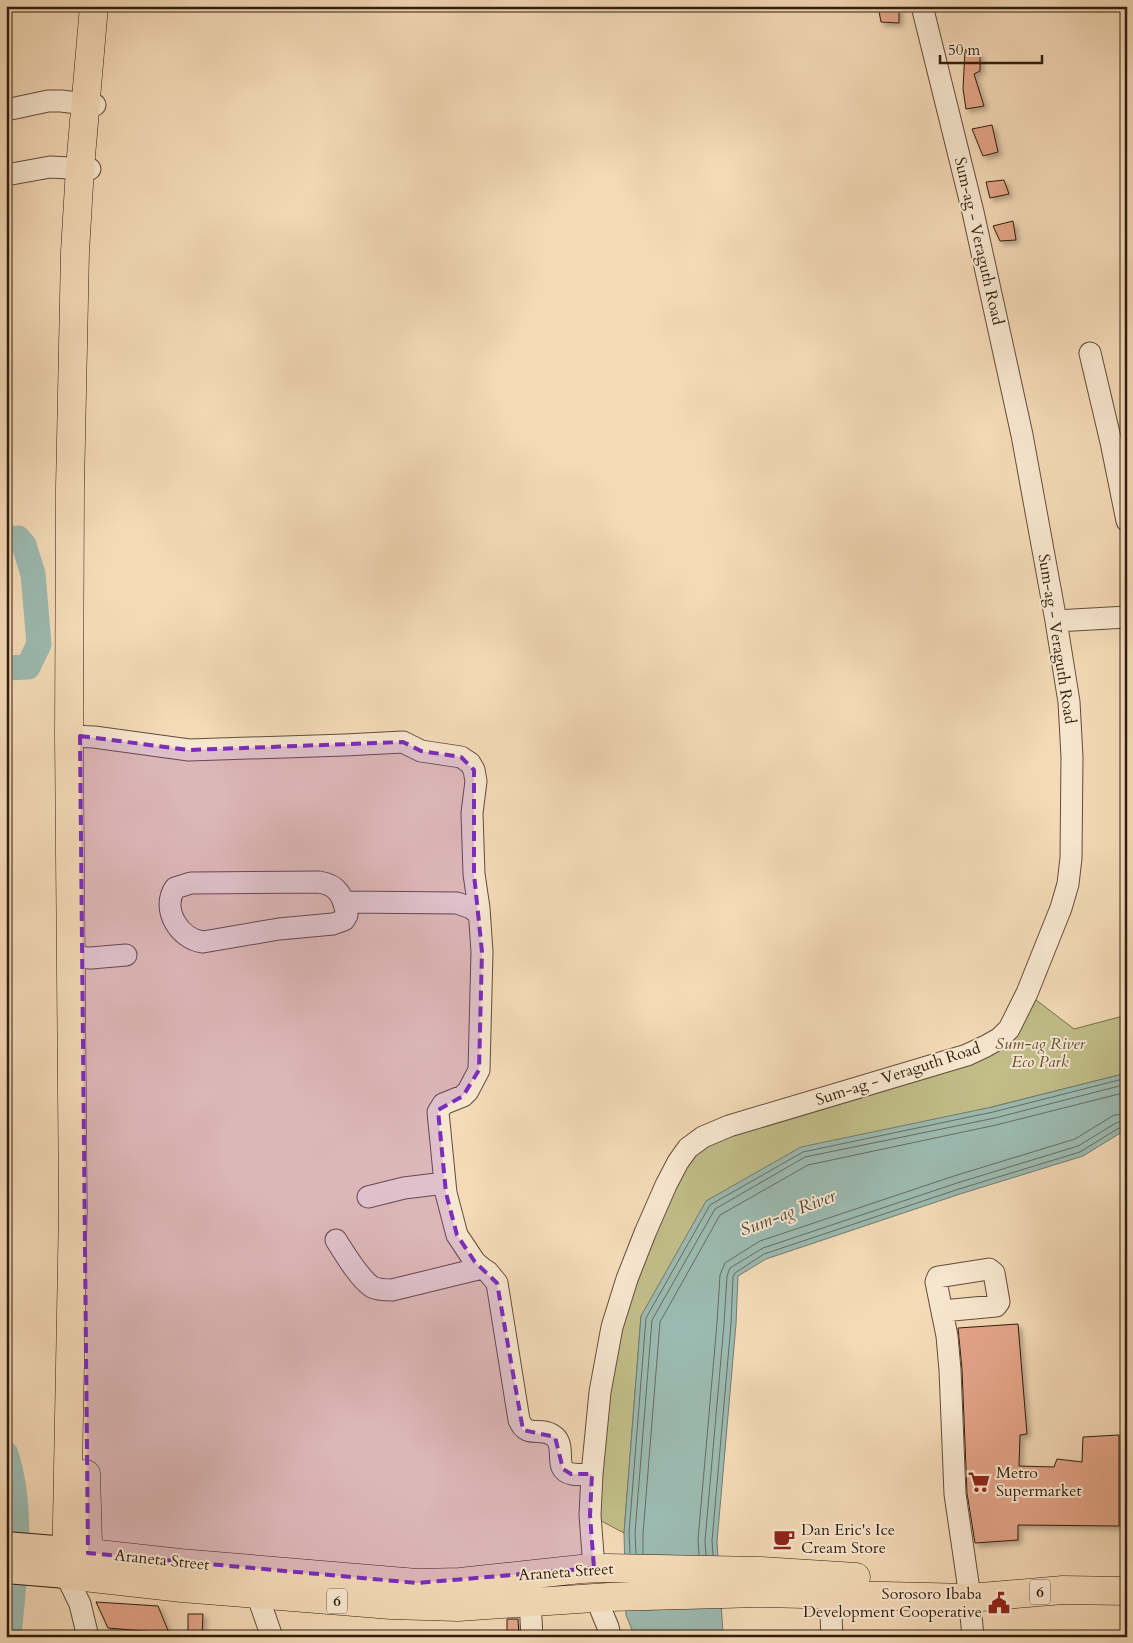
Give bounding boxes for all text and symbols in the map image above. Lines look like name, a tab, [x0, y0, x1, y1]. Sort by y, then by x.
scale bar	[940, 32, 1043, 64]
text: 50 m	[948, 40, 980, 60]
street label: Sum-ag - Veraguth Road	[949, 155, 1009, 328]
street label: Sum-ag - Veraguth Road	[1033, 552, 1081, 726]
park label: Sum-ag River Eco Park	[995, 1033, 1086, 1073]
street label: Sum-ag - Veraguth Road	[813, 1037, 984, 1111]
water label: Sum-ag River	[736, 1183, 841, 1243]
place label: Metro Supermarket	[996, 1462, 1082, 1502]
supermarket icon: Metro Supermarket	[966, 1469, 992, 1495]
place label: Dan Eric's Ice Cream Store	[801, 1519, 895, 1559]
cafe icon: Dan Eric's Ice Cream Store	[771, 1526, 797, 1552]
street label: Araneta Street	[113, 1544, 211, 1576]
street label: Araneta Street	[518, 1558, 614, 1586]
road number: 6	[1030, 1580, 1050, 1604]
place label: Sorosoro Ibaba Development Cooperative	[803, 1583, 982, 1623]
road number: 6	[327, 1588, 347, 1614]
public building icon: Sorosoro Ibaba Development Cooperative	[986, 1590, 1012, 1616]

